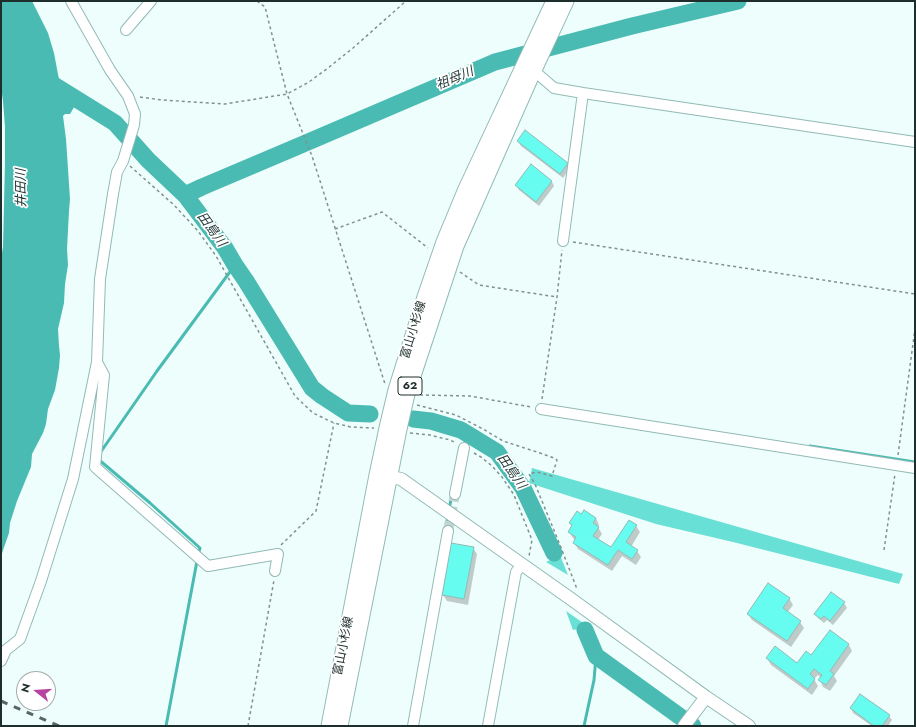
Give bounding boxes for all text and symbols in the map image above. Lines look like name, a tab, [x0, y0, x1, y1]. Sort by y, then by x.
water label: 祖母川	[434, 64, 476, 94]
water label: 井田川	[14, 168, 30, 208]
water label: 田島川	[193, 210, 229, 250]
street label: 富山小杉線	[398, 299, 430, 361]
road number: 62	[398, 377, 422, 395]
water label: 田島川	[493, 452, 529, 492]
street label: 富山小杉線	[331, 615, 357, 677]
north arrow	[16, 671, 56, 711]
text: N	[17, 681, 34, 694]

